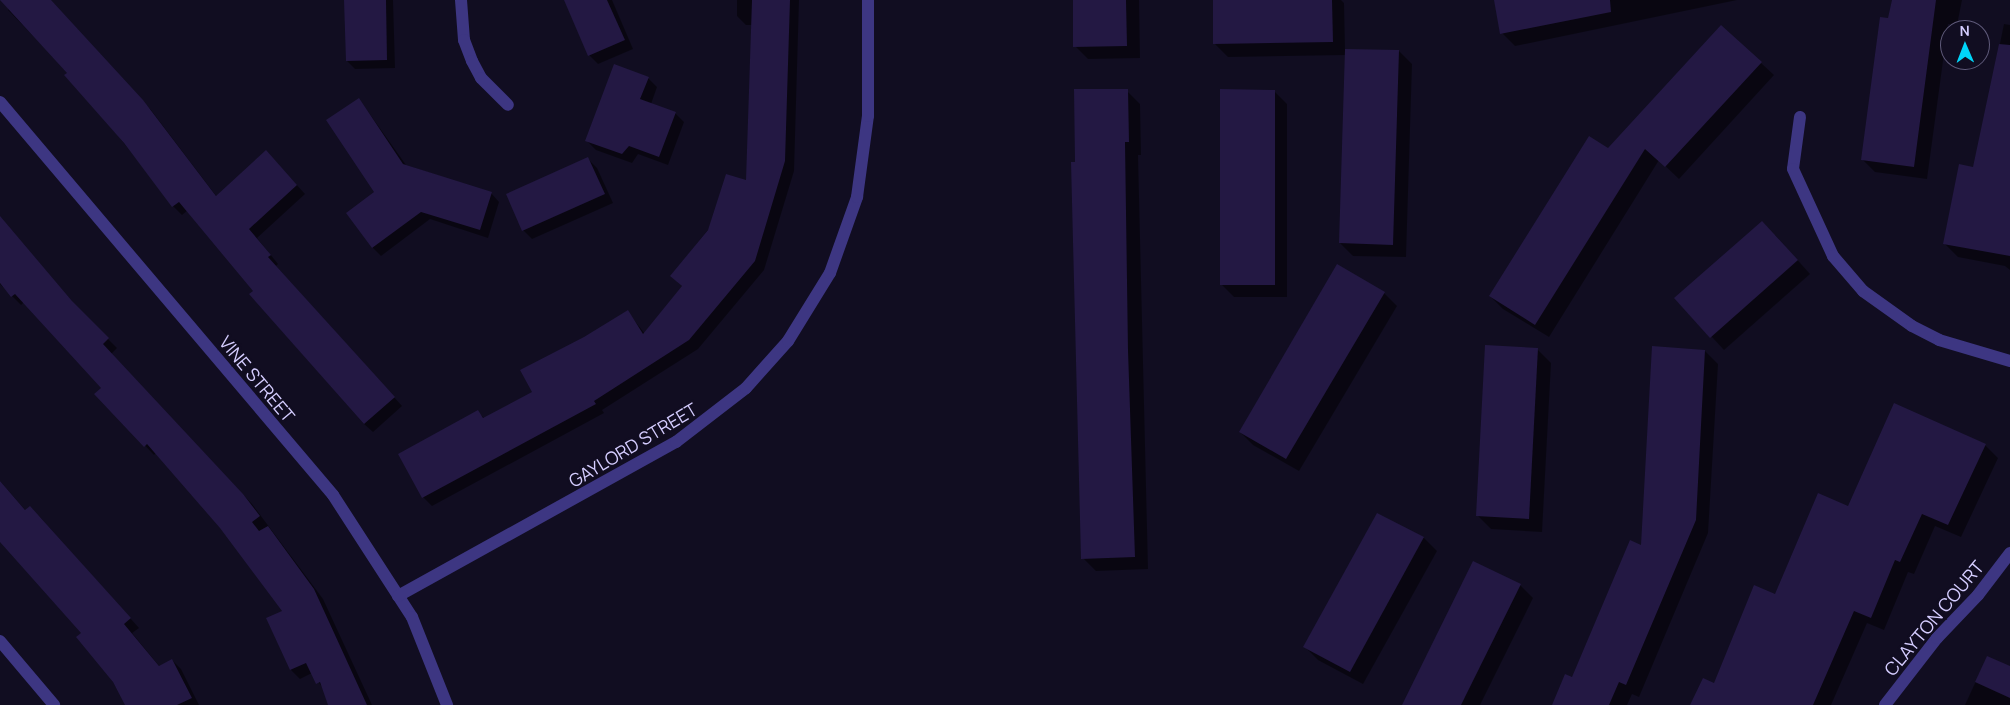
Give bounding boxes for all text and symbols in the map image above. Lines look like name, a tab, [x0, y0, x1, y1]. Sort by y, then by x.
north arrow	[1940, 20, 1990, 70]
text: N	[1960, 21, 1970, 40]
street label: VINE STREET	[215, 332, 299, 426]
street label: GAYLORD STREET	[565, 398, 701, 492]
street label: CLAYTON COURT	[1880, 556, 1988, 680]

